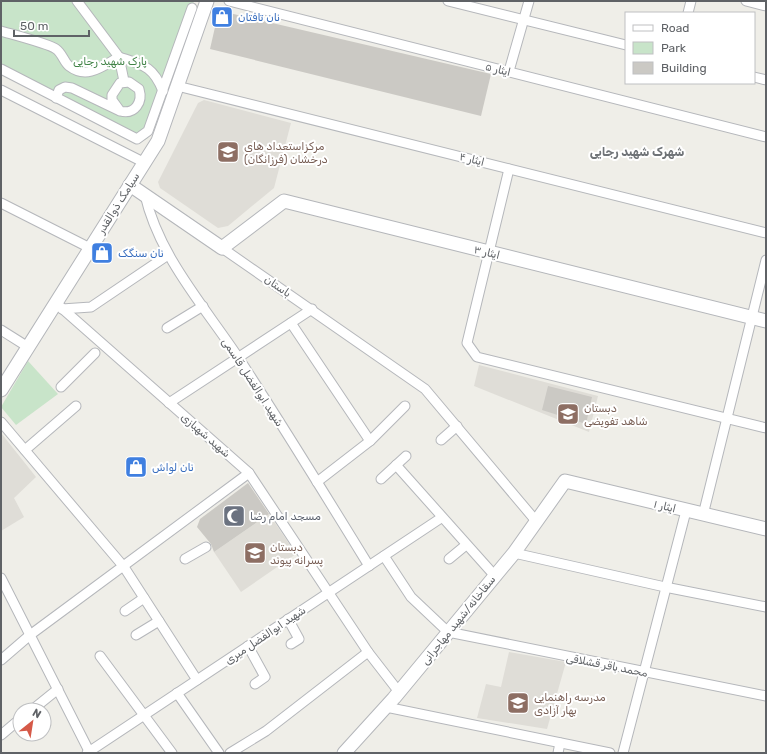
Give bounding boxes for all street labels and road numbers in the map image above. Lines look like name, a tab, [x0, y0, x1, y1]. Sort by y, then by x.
street label: ایثار ۵	[484, 60, 512, 79]
street label: ایثار ۴	[458, 150, 486, 169]
street label: سیامک ذوالقدر	[94, 170, 143, 238]
street label: ایثار ۳	[473, 243, 501, 262]
street label: باستان	[262, 273, 294, 300]
street label: شهید ابوالفضل قاسمی	[218, 335, 286, 430]
street label: شهید شهبازی	[178, 410, 233, 460]
street label: ایثار ۱	[652, 497, 677, 516]
street label: سقاخانه/شهید مهاجرانی	[418, 573, 498, 667]
street label: شهید ابوالفضل میری	[222, 603, 309, 668]
street label: محمد باقر قشلاقی	[565, 651, 649, 680]

